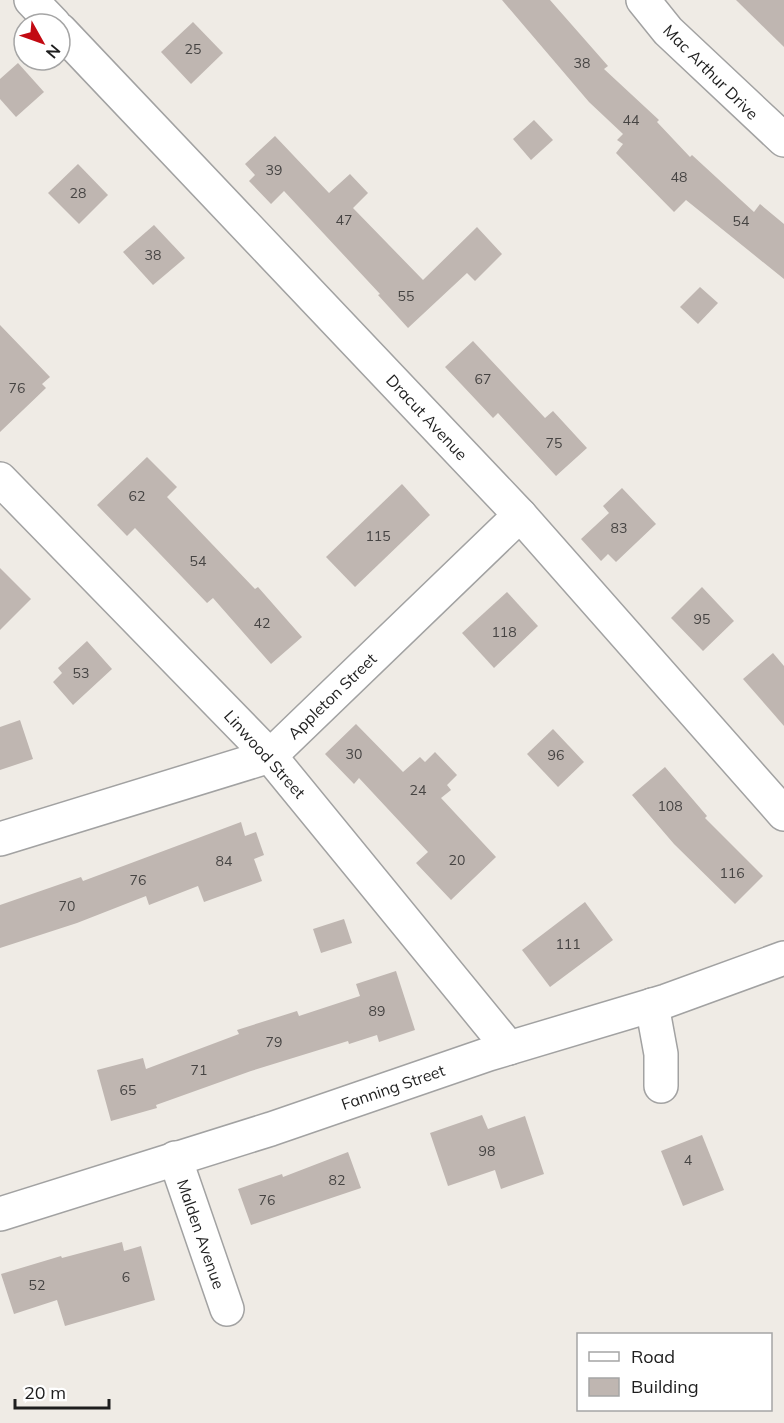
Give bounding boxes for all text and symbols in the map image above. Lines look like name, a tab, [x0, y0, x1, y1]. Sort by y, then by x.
north arrow	[12, 12, 72, 72]
street label: Mac Arthur Drive	[659, 20, 763, 124]
house number: 25	[185, 40, 201, 58]
text: N	[42, 41, 65, 63]
house number: 38	[574, 54, 590, 72]
house number: 44	[623, 111, 640, 129]
house number: 39	[266, 161, 282, 179]
house number: 48	[671, 168, 687, 186]
house number: 28	[70, 184, 86, 202]
house number: 47	[336, 211, 352, 229]
house number: 54	[733, 212, 750, 230]
house number: 38	[145, 246, 161, 264]
house number: 55	[398, 287, 414, 305]
street label: Dracut Avenue	[382, 370, 472, 464]
house number: 67	[475, 370, 491, 388]
house number: 76	[9, 379, 25, 397]
house number: 75	[546, 434, 562, 452]
house number: 62	[129, 487, 145, 505]
house number: 83	[611, 519, 627, 537]
house number: 115	[365, 527, 391, 545]
house number: 54	[190, 552, 207, 570]
house number: 95	[694, 610, 710, 628]
house number: 42	[254, 614, 270, 632]
house number: 118	[491, 623, 517, 641]
street label: Appleton Street	[283, 648, 381, 743]
house number: 53	[73, 664, 89, 682]
street label: Linwood Street	[220, 706, 310, 803]
house number: 30	[346, 745, 362, 763]
house number: 96	[548, 746, 564, 764]
house number: 24	[410, 781, 427, 799]
house number: 108	[657, 797, 683, 815]
house number: 20	[449, 851, 465, 869]
house number: 84	[216, 852, 233, 870]
house number: 116	[719, 864, 745, 882]
house number: 76	[130, 871, 146, 889]
house number: 70	[59, 897, 75, 915]
house number: 111	[555, 935, 581, 953]
house number: 89	[369, 1002, 385, 1020]
house number: 79	[266, 1033, 282, 1051]
street label: Fanning Street	[339, 1060, 448, 1114]
house number: 71	[191, 1061, 207, 1079]
house number: 65	[120, 1081, 136, 1099]
house number: 98	[479, 1142, 495, 1160]
house number: 4	[684, 1151, 693, 1169]
house number: 82	[329, 1171, 345, 1189]
street label: Malden Avenue	[173, 1177, 229, 1291]
house number: 76	[259, 1191, 275, 1209]
house number: 6	[122, 1268, 130, 1286]
house number: 52	[29, 1276, 45, 1294]
legend	[577, 1333, 772, 1411]
text: Road	[631, 1345, 675, 1368]
scale bar	[15, 1372, 110, 1410]
text: Building	[631, 1375, 699, 1398]
text: 20 m	[24, 1381, 66, 1404]

